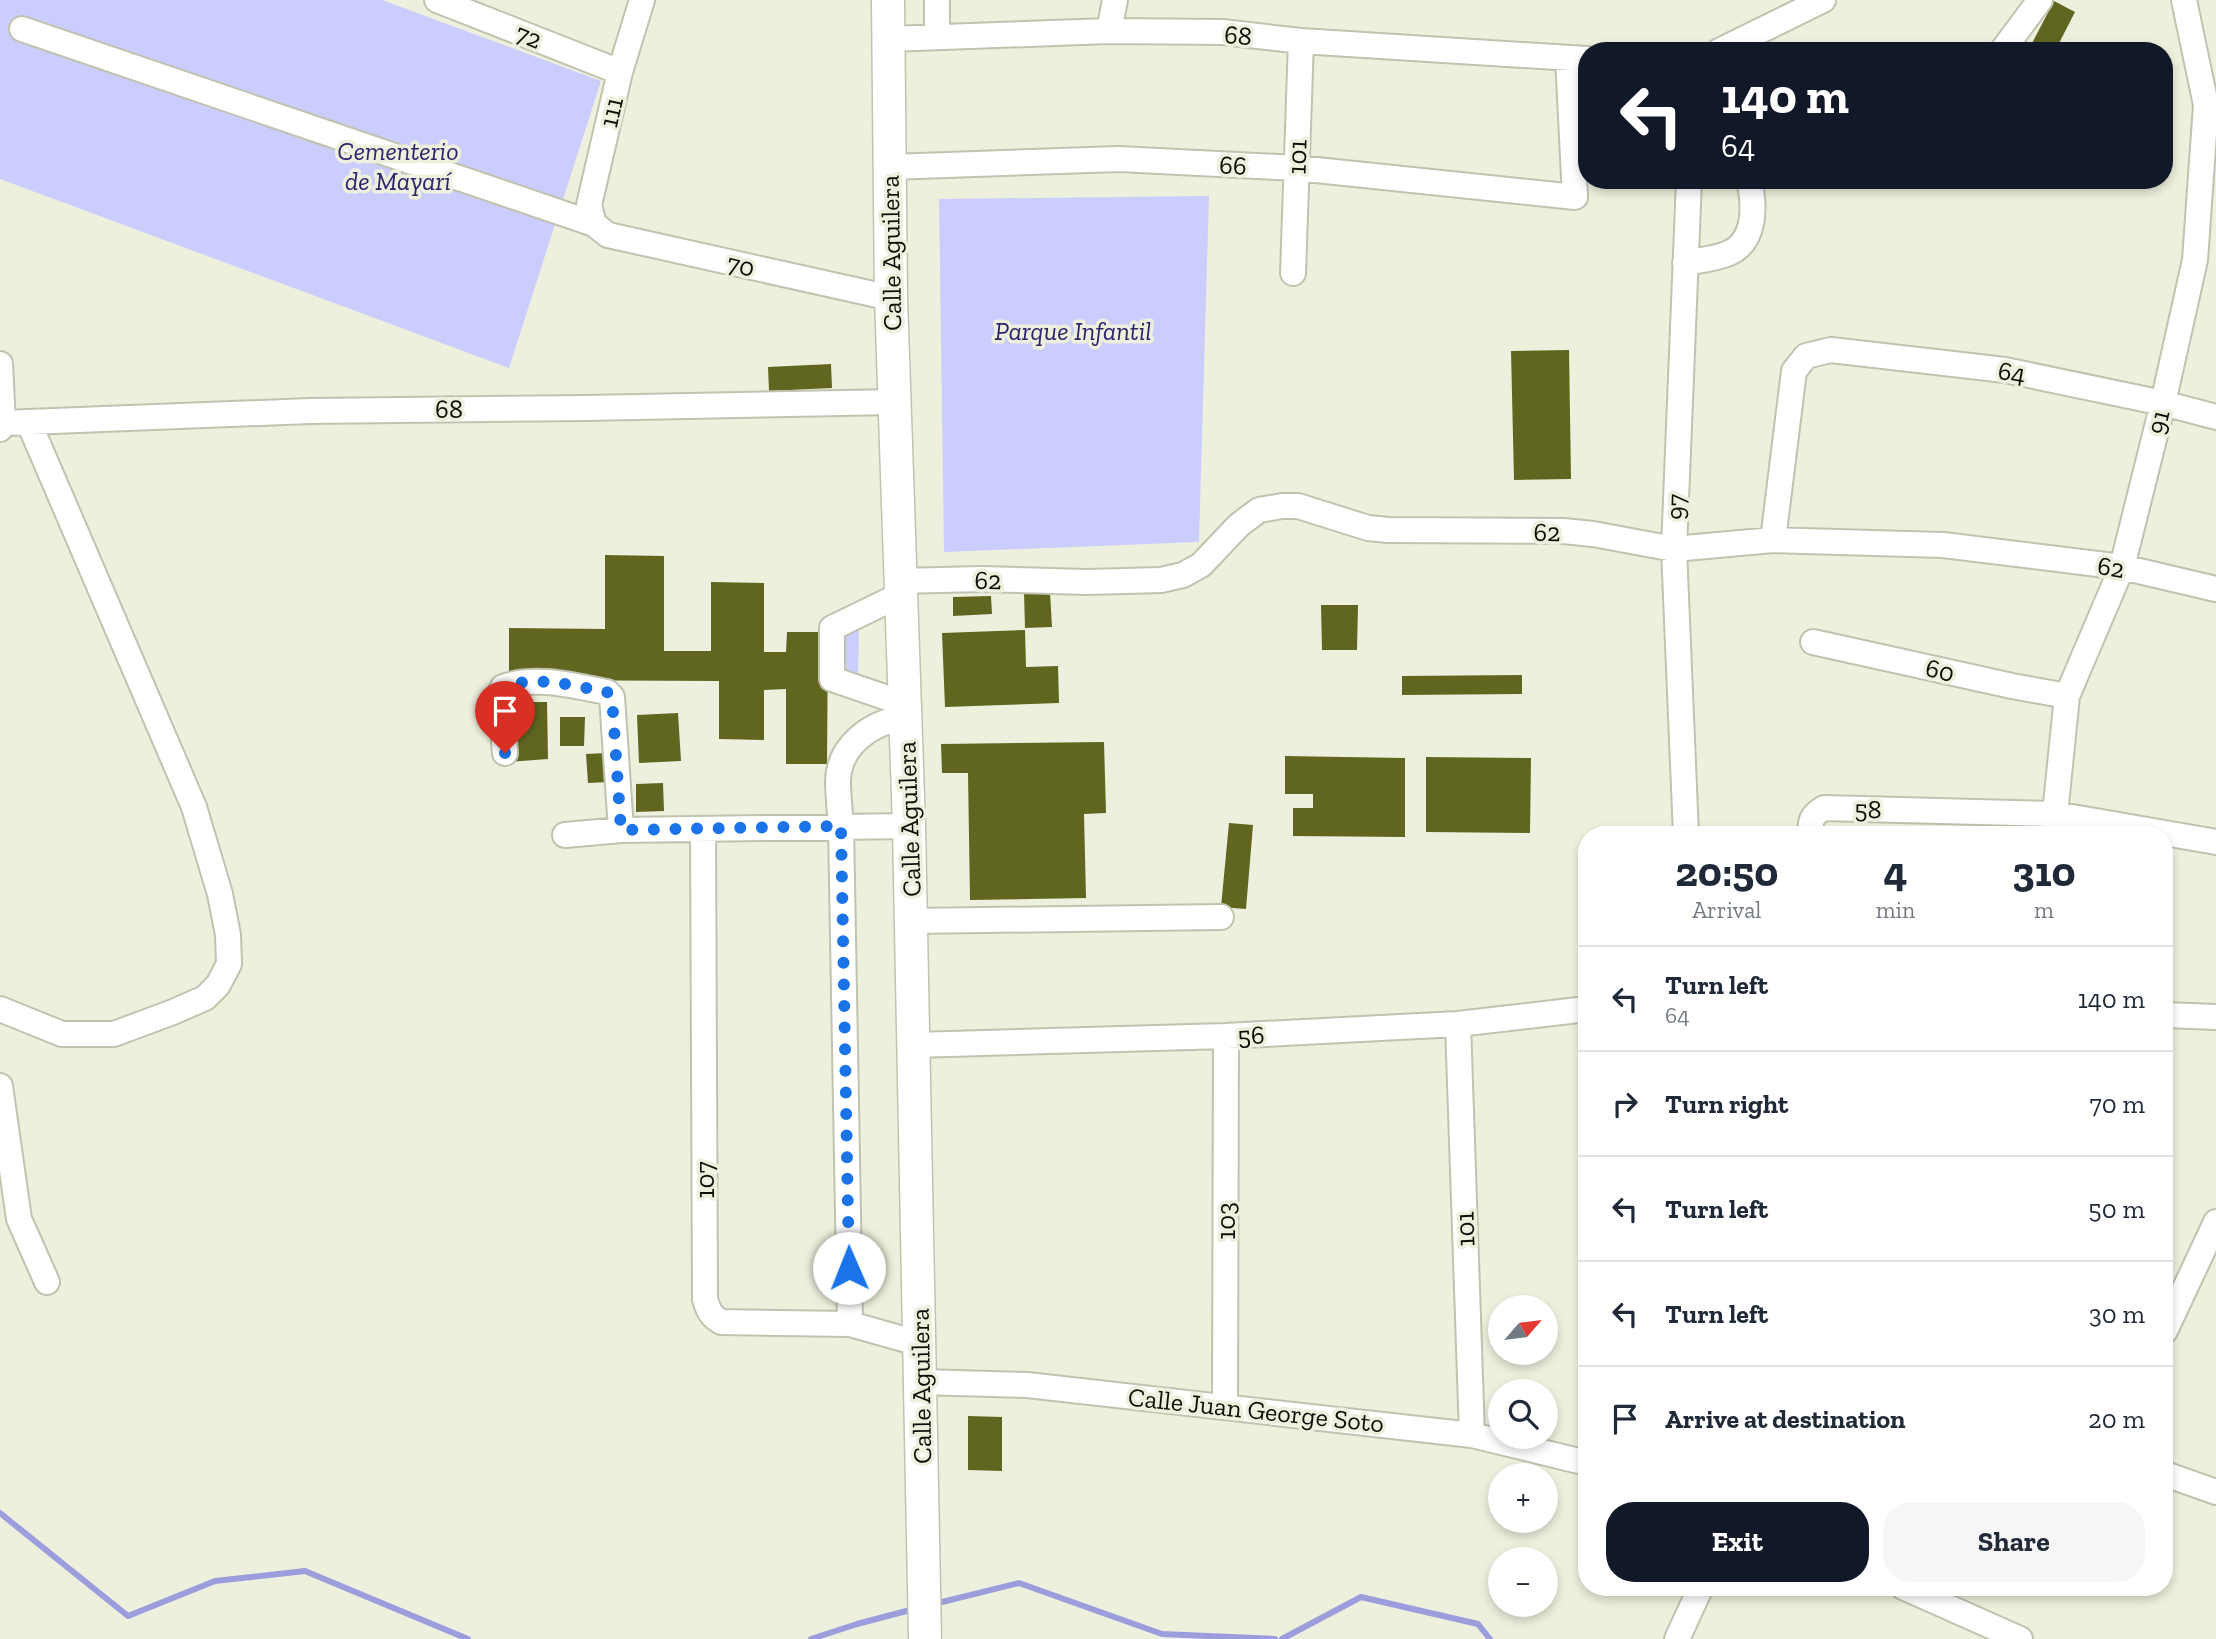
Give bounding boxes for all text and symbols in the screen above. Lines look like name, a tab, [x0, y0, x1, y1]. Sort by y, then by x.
street label: 72	[511, 16, 547, 56]
street label: 68	[1223, 18, 1253, 52]
text: 140 m	[1721, 67, 1849, 126]
icon: left	[1606, 70, 1697, 161]
street label: 111	[592, 94, 630, 130]
text: 64	[1721, 127, 1755, 165]
park label: Cementerio de Mayarí	[337, 135, 459, 197]
street label: 101	[1280, 139, 1314, 175]
street label: 66	[1218, 148, 1248, 182]
street label: Calle Aguilera	[874, 174, 908, 331]
street label: 70	[724, 246, 758, 284]
park label: Parque Infantil	[994, 315, 1152, 347]
street label: 64	[1996, 354, 2028, 390]
street label: 68	[435, 393, 463, 425]
street label: 91	[2140, 407, 2176, 437]
street label: 97	[1660, 493, 1692, 521]
street label: 62	[1533, 516, 1561, 548]
street label: 62	[2095, 549, 2127, 585]
street label: 62	[974, 564, 1002, 596]
street label: 60	[1922, 651, 1958, 689]
pin	[475, 681, 535, 753]
icon: arrive	[486, 692, 524, 730]
street label: Calle Aguilera	[890, 740, 928, 897]
street label: 58	[1854, 793, 1882, 825]
text: 20:50	[1675, 846, 1778, 897]
text: 4	[1883, 846, 1907, 897]
text: 310	[2012, 846, 2076, 897]
text: Arrival	[1692, 896, 1761, 924]
text: min	[1876, 896, 1915, 924]
text: m	[2034, 896, 2054, 924]
text: Turn left	[1665, 969, 1768, 1001]
icon: left	[1606, 980, 1644, 1018]
text: 140 m	[2078, 983, 2145, 1015]
text: 64	[1665, 1001, 1690, 1029]
street label: 56	[1237, 1018, 1265, 1052]
icon: right	[1606, 1085, 1644, 1123]
text: Turn right	[1665, 1088, 1788, 1120]
text: 70 m	[2089, 1088, 2145, 1120]
street label: 107	[689, 1161, 721, 1199]
icon: left	[1606, 1190, 1644, 1228]
text: Turn left	[1665, 1193, 1768, 1225]
text: 50 m	[2088, 1193, 2145, 1225]
street label: 103	[1210, 1202, 1242, 1240]
street label: 101	[1448, 1211, 1482, 1247]
position arrow	[812, 1231, 886, 1305]
north arrow	[1488, 1295, 1558, 1365]
map controls	[1488, 1295, 1558, 1617]
icon: left	[1606, 1295, 1644, 1333]
text: Turn left	[1665, 1298, 1768, 1330]
text: 30 m	[2089, 1298, 2145, 1330]
street label: Calle Aguilera	[904, 1307, 938, 1464]
button: search	[1488, 1379, 1558, 1449]
street label: Calle Juan George Soto	[1126, 1381, 1386, 1439]
icon: arrive	[1606, 1400, 1644, 1438]
text: Arrive at destination	[1665, 1403, 1905, 1435]
text: 20 m	[2088, 1403, 2145, 1435]
button: +	[1488, 1463, 1558, 1533]
button: Exit	[1606, 1502, 1869, 1582]
button: Share	[1883, 1502, 2145, 1582]
button: −	[1488, 1547, 1558, 1617]

